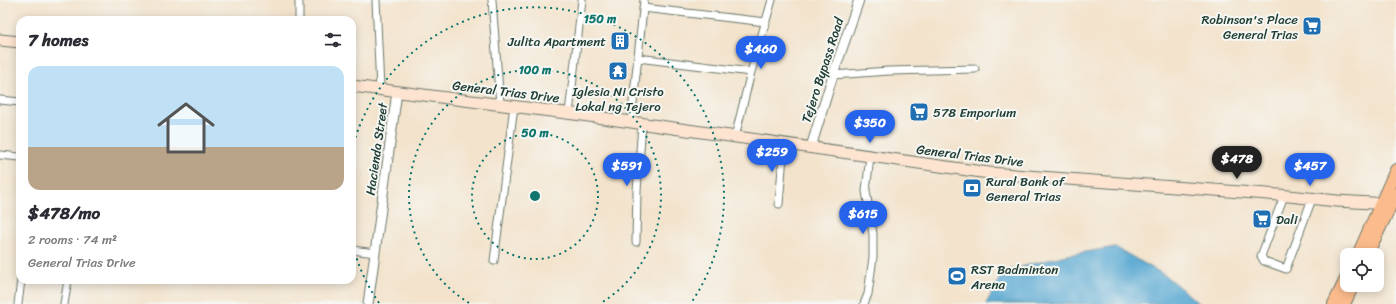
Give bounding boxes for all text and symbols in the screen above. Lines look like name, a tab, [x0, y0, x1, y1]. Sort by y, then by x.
text: 150 m	[584, 8, 617, 30]
place label: Robinson's Place General Trias	[1201, 8, 1298, 46]
street label: Tejero Bypass Road	[795, 13, 851, 126]
supermarket icon: Robinson's Place General Trias	[1301, 15, 1323, 37]
text: 7 homes	[28, 25, 88, 55]
icon: filters	[322, 29, 344, 51]
place label: Julita Apartment	[507, 30, 606, 53]
building icon: Julita Apartment	[609, 30, 631, 52]
pin: $460	[737, 36, 785, 70]
text: $460	[745, 37, 777, 60]
text: 100 m	[519, 59, 552, 81]
temple icon: Iglesia Ni Cristo Lokal ng Tejero	[607, 60, 629, 82]
street label: General Trias Drive	[451, 74, 561, 110]
place label: Iglesia Ni Cristo Lokal ng Tejero	[571, 80, 664, 118]
icon: home	[150, 92, 222, 164]
street label: Hacienda Street	[359, 101, 394, 197]
supermarket icon: 578 Emporium	[908, 101, 930, 123]
place label: 578 Emporium	[933, 101, 1016, 124]
pin: $350	[846, 110, 894, 144]
text: $350	[854, 111, 886, 134]
text: 50 m	[521, 122, 549, 144]
street label: General Trias Drive	[915, 138, 1025, 174]
pin: $259	[748, 139, 796, 173]
text: $259	[756, 140, 788, 163]
pin: $478	[1213, 146, 1261, 180]
text: $478	[1221, 147, 1253, 170]
pin: $591	[603, 153, 651, 187]
pin: $457	[1286, 153, 1334, 187]
text: $591	[612, 154, 642, 177]
text: $457	[1294, 154, 1326, 177]
place label: Rural Bank of General Trias	[986, 170, 1066, 208]
bank icon: Rural Bank of General Trias	[961, 177, 983, 199]
centre of rings	[528, 189, 542, 203]
text: $478/mo	[28, 198, 100, 228]
pin: $615	[839, 201, 887, 235]
text: $615	[848, 202, 878, 225]
supermarket icon: Dali	[1251, 208, 1273, 230]
place label: Dali	[1276, 208, 1298, 231]
text: 2 rooms · 74 m²	[28, 228, 117, 251]
map controls	[1340, 248, 1384, 292]
button: locate	[1340, 248, 1384, 292]
text: General Trias Drive	[28, 251, 136, 274]
place label: RST Badminton Arena	[970, 258, 1058, 296]
sports icon: RST Badminton Arena	[946, 265, 968, 287]

